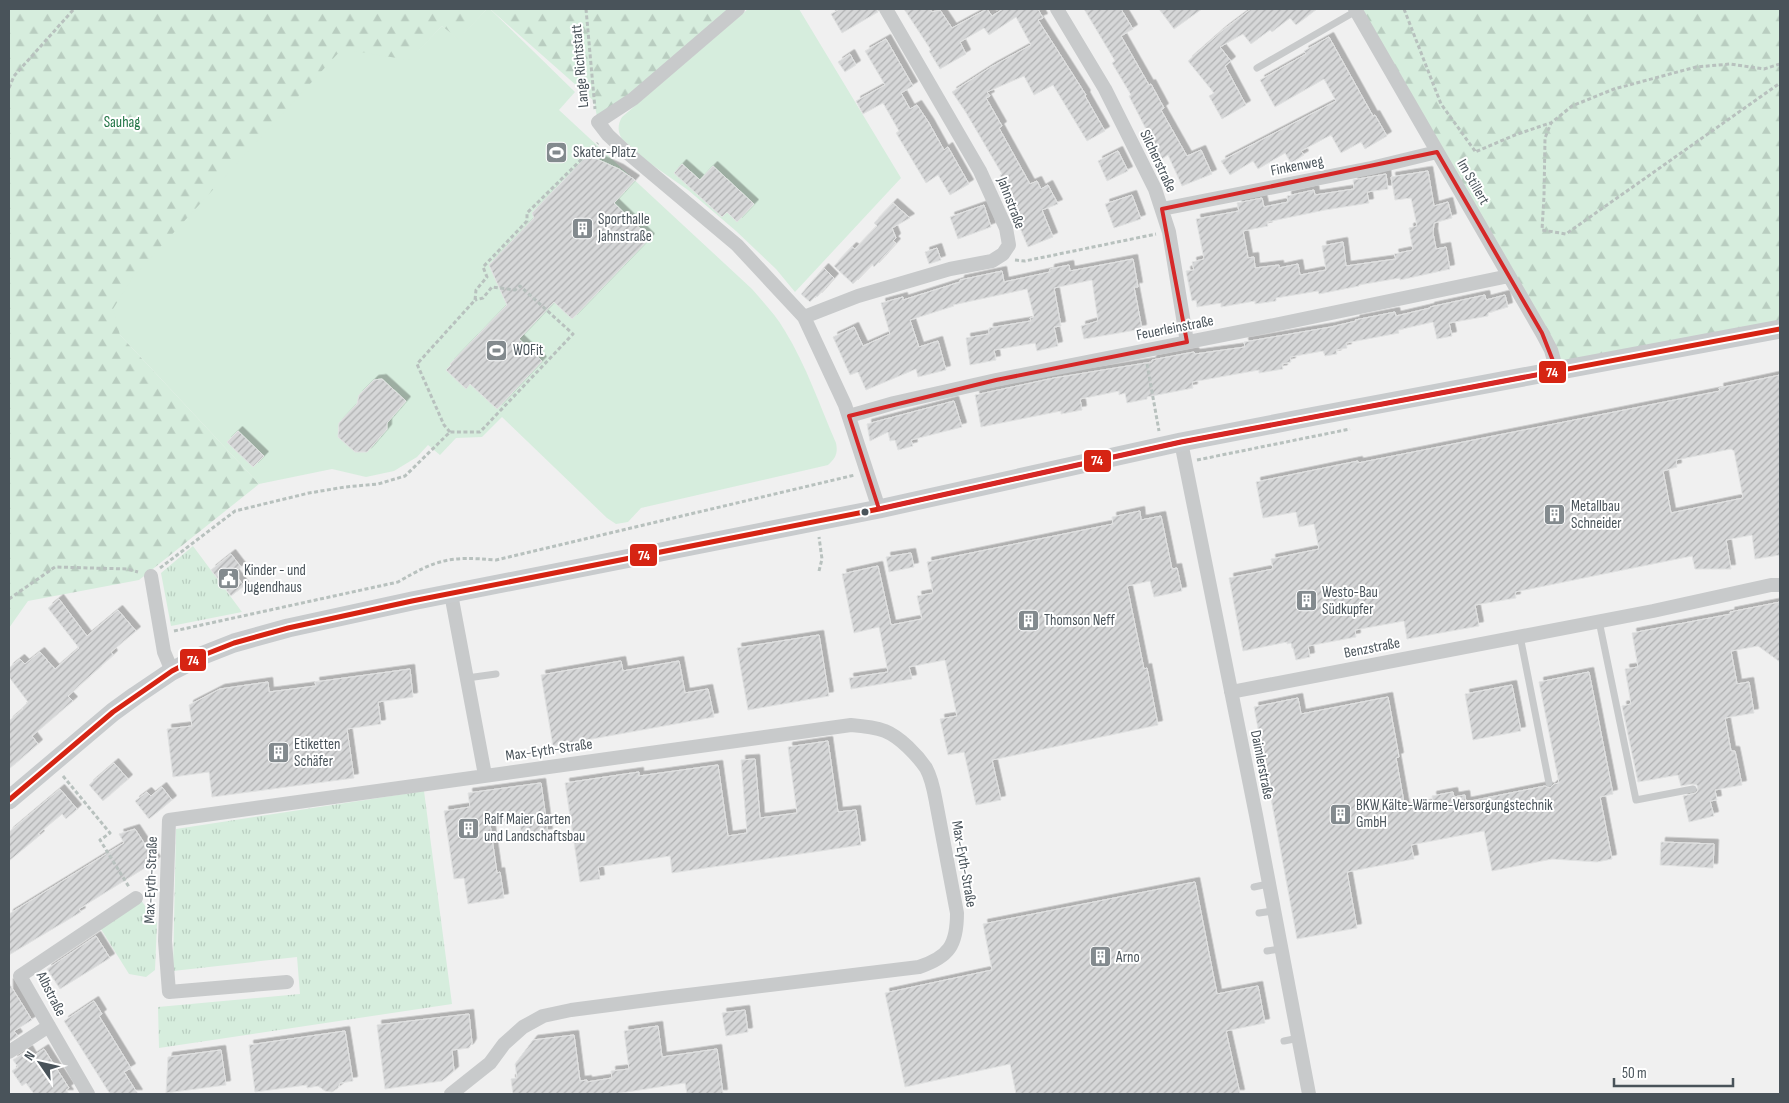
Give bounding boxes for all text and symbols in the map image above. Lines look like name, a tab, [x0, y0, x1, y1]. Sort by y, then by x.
street label: Lange Richtstatt	[567, 23, 593, 108]
park label: Sauhag	[104, 113, 140, 132]
street label: Silcherstraße	[1135, 127, 1181, 195]
sports icon: Skater-Platz	[545, 140, 569, 164]
place label: Skater-Platz	[573, 143, 637, 162]
street label: Finkenweg	[1269, 152, 1325, 180]
street label: Im Stillert	[1452, 156, 1494, 209]
street label: Jahnstraße	[992, 174, 1030, 232]
place label: Sporthalle Jahnstraße	[597, 210, 652, 246]
building icon: Sporthalle Jahnstraße	[570, 216, 594, 240]
street label: Feuerleinstraße	[1135, 311, 1215, 345]
sports icon: WOFit	[485, 338, 509, 362]
place label: WOFit	[513, 341, 544, 360]
line badge: 74	[1538, 360, 1567, 384]
text: 74	[1546, 364, 1558, 381]
line badge: 74	[1083, 449, 1112, 473]
text: 74	[1091, 452, 1103, 469]
place label: Metallbau Schneider	[1571, 497, 1622, 533]
building icon: Metallbau Schneider	[1543, 503, 1567, 527]
unlabelled marker	[860, 507, 870, 517]
line badge: 74	[629, 543, 658, 567]
text: 74	[638, 547, 650, 564]
place label: Kinder - und Jugendhaus	[243, 561, 306, 597]
public building icon: Kinder - und Jugendhaus	[216, 567, 240, 591]
place label: Westo-Bau Südkupfer	[1322, 583, 1378, 619]
building icon: Westo-Bau Südkupfer	[1294, 589, 1318, 613]
building icon: Thomson Neff	[1016, 608, 1040, 632]
place label: Thomson Neff	[1044, 611, 1115, 630]
street label: Benzstraße	[1342, 633, 1402, 663]
line badge: 74	[179, 648, 207, 672]
text: 74	[187, 652, 199, 669]
street label: Daimlerstraße	[1246, 729, 1278, 801]
place label: Etiketten Schäfer	[294, 735, 341, 771]
street label: Max-Eyth-Straße	[504, 735, 594, 765]
building icon: Etiketten Schäfer	[266, 741, 290, 765]
place label: BKW Kälte-Wärme-Versorgungstechnik GmbH	[1356, 796, 1553, 832]
building icon: BKW Kälte-Wärme-Versorgungstechnik GmbH	[1328, 802, 1352, 826]
place label: Ralf Maier Garten und Landschaftsbau	[484, 810, 585, 846]
building icon: Ralf Maier Garten und Landschaftsbau	[456, 816, 480, 840]
street label: Max-Eyth-Straße	[947, 819, 981, 909]
street label: Max-Eyth-Straße	[140, 836, 162, 924]
building icon: Arno	[1088, 945, 1112, 969]
place label: Arno	[1115, 948, 1140, 967]
street label: Albstraße	[31, 968, 70, 1020]
north arrow	[15, 1038, 65, 1088]
text: N	[20, 1048, 39, 1064]
scale bar	[1614, 1056, 1733, 1088]
text: 50 m	[1622, 1064, 1647, 1083]

